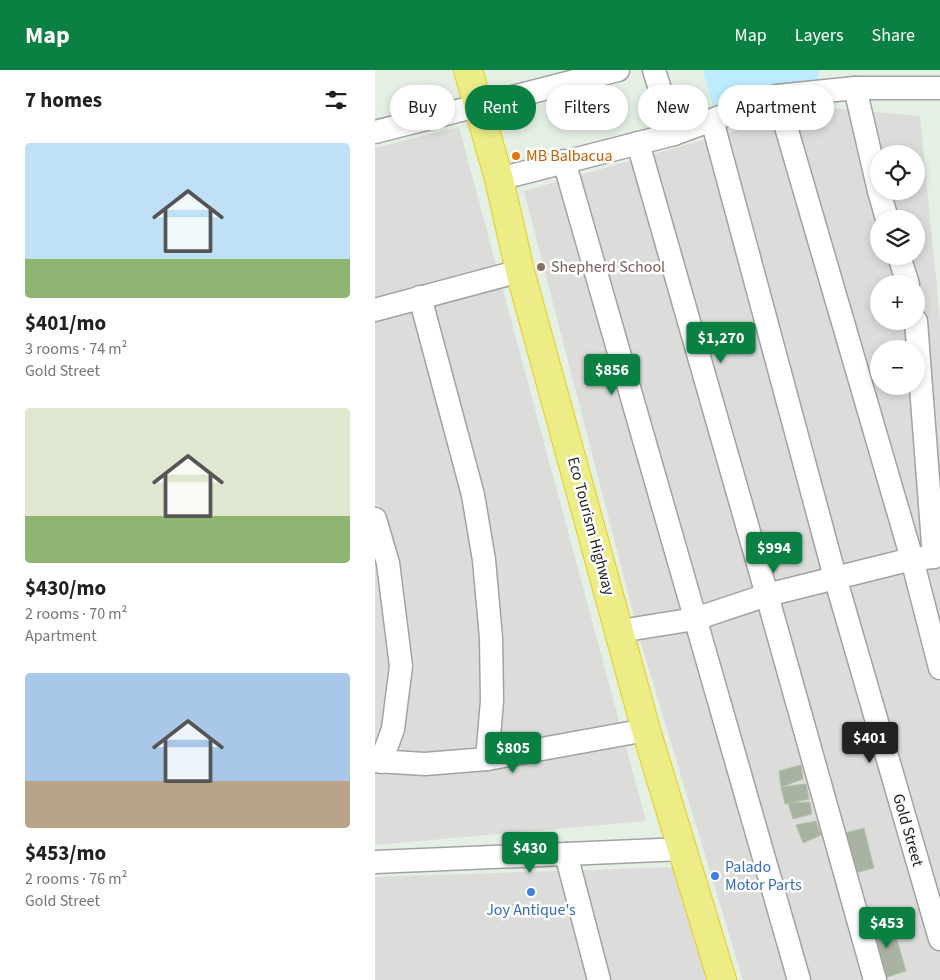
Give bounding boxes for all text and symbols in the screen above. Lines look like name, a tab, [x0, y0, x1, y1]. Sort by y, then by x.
text: Map	[25, 18, 70, 53]
text: Map	[735, 23, 767, 48]
text: Layers	[795, 23, 844, 48]
text: Share	[872, 23, 915, 48]
text: 7 homes	[25, 85, 102, 115]
chip: Buy	[390, 85, 455, 130]
chip: Rent	[465, 85, 536, 130]
chip: Filters	[546, 85, 628, 130]
chip: New	[638, 85, 708, 130]
chip: Apartment	[718, 85, 834, 130]
icon: filters	[322, 86, 350, 114]
place label: MB Balbacua	[526, 145, 613, 167]
map controls	[870, 145, 925, 395]
button: locate	[870, 145, 925, 200]
marker: MB Balbacua	[510, 150, 522, 162]
icon: home	[143, 176, 233, 266]
button: layers	[870, 210, 925, 265]
place label: Shepherd School	[551, 256, 665, 278]
marker: Shepherd School	[535, 261, 547, 273]
button: +	[870, 275, 925, 330]
text: $401/mo	[25, 308, 106, 338]
pin: $1,270	[680, 322, 762, 364]
text: $1,270	[697, 327, 745, 349]
text: 3 rooms · 74 m²	[25, 338, 127, 360]
button: −	[870, 340, 925, 395]
pin: $856	[582, 354, 642, 396]
text: $856	[595, 359, 629, 381]
text: Gold Street	[25, 360, 100, 382]
icon: home	[143, 441, 233, 531]
street label: Eco Tourism Highway	[562, 454, 620, 598]
pin: $994	[744, 532, 804, 574]
text: $994	[757, 537, 791, 559]
text: $430/mo	[25, 573, 106, 603]
text: 2 rooms · 70 m²	[25, 603, 127, 625]
text: Apartment	[25, 625, 97, 647]
icon: home	[143, 706, 233, 796]
pin: $401	[840, 722, 900, 764]
text: $401	[853, 727, 887, 749]
pin: $805	[483, 732, 543, 774]
text: $805	[496, 737, 530, 759]
street label: Gold Street	[887, 791, 929, 870]
pin: $430	[500, 832, 560, 874]
text: $430	[513, 837, 547, 859]
text: $453/mo	[25, 838, 106, 868]
place label: Palado Motor Parts	[725, 856, 802, 896]
text: 2 rooms · 76 m²	[25, 868, 127, 890]
marker: Palado Motor Parts	[709, 870, 721, 882]
marker: Joy Antique's	[525, 886, 537, 898]
text: Gold Street	[25, 890, 100, 912]
place label: Joy Antique's	[486, 899, 576, 921]
pin: $453	[857, 906, 917, 949]
text: $453	[870, 912, 904, 934]

